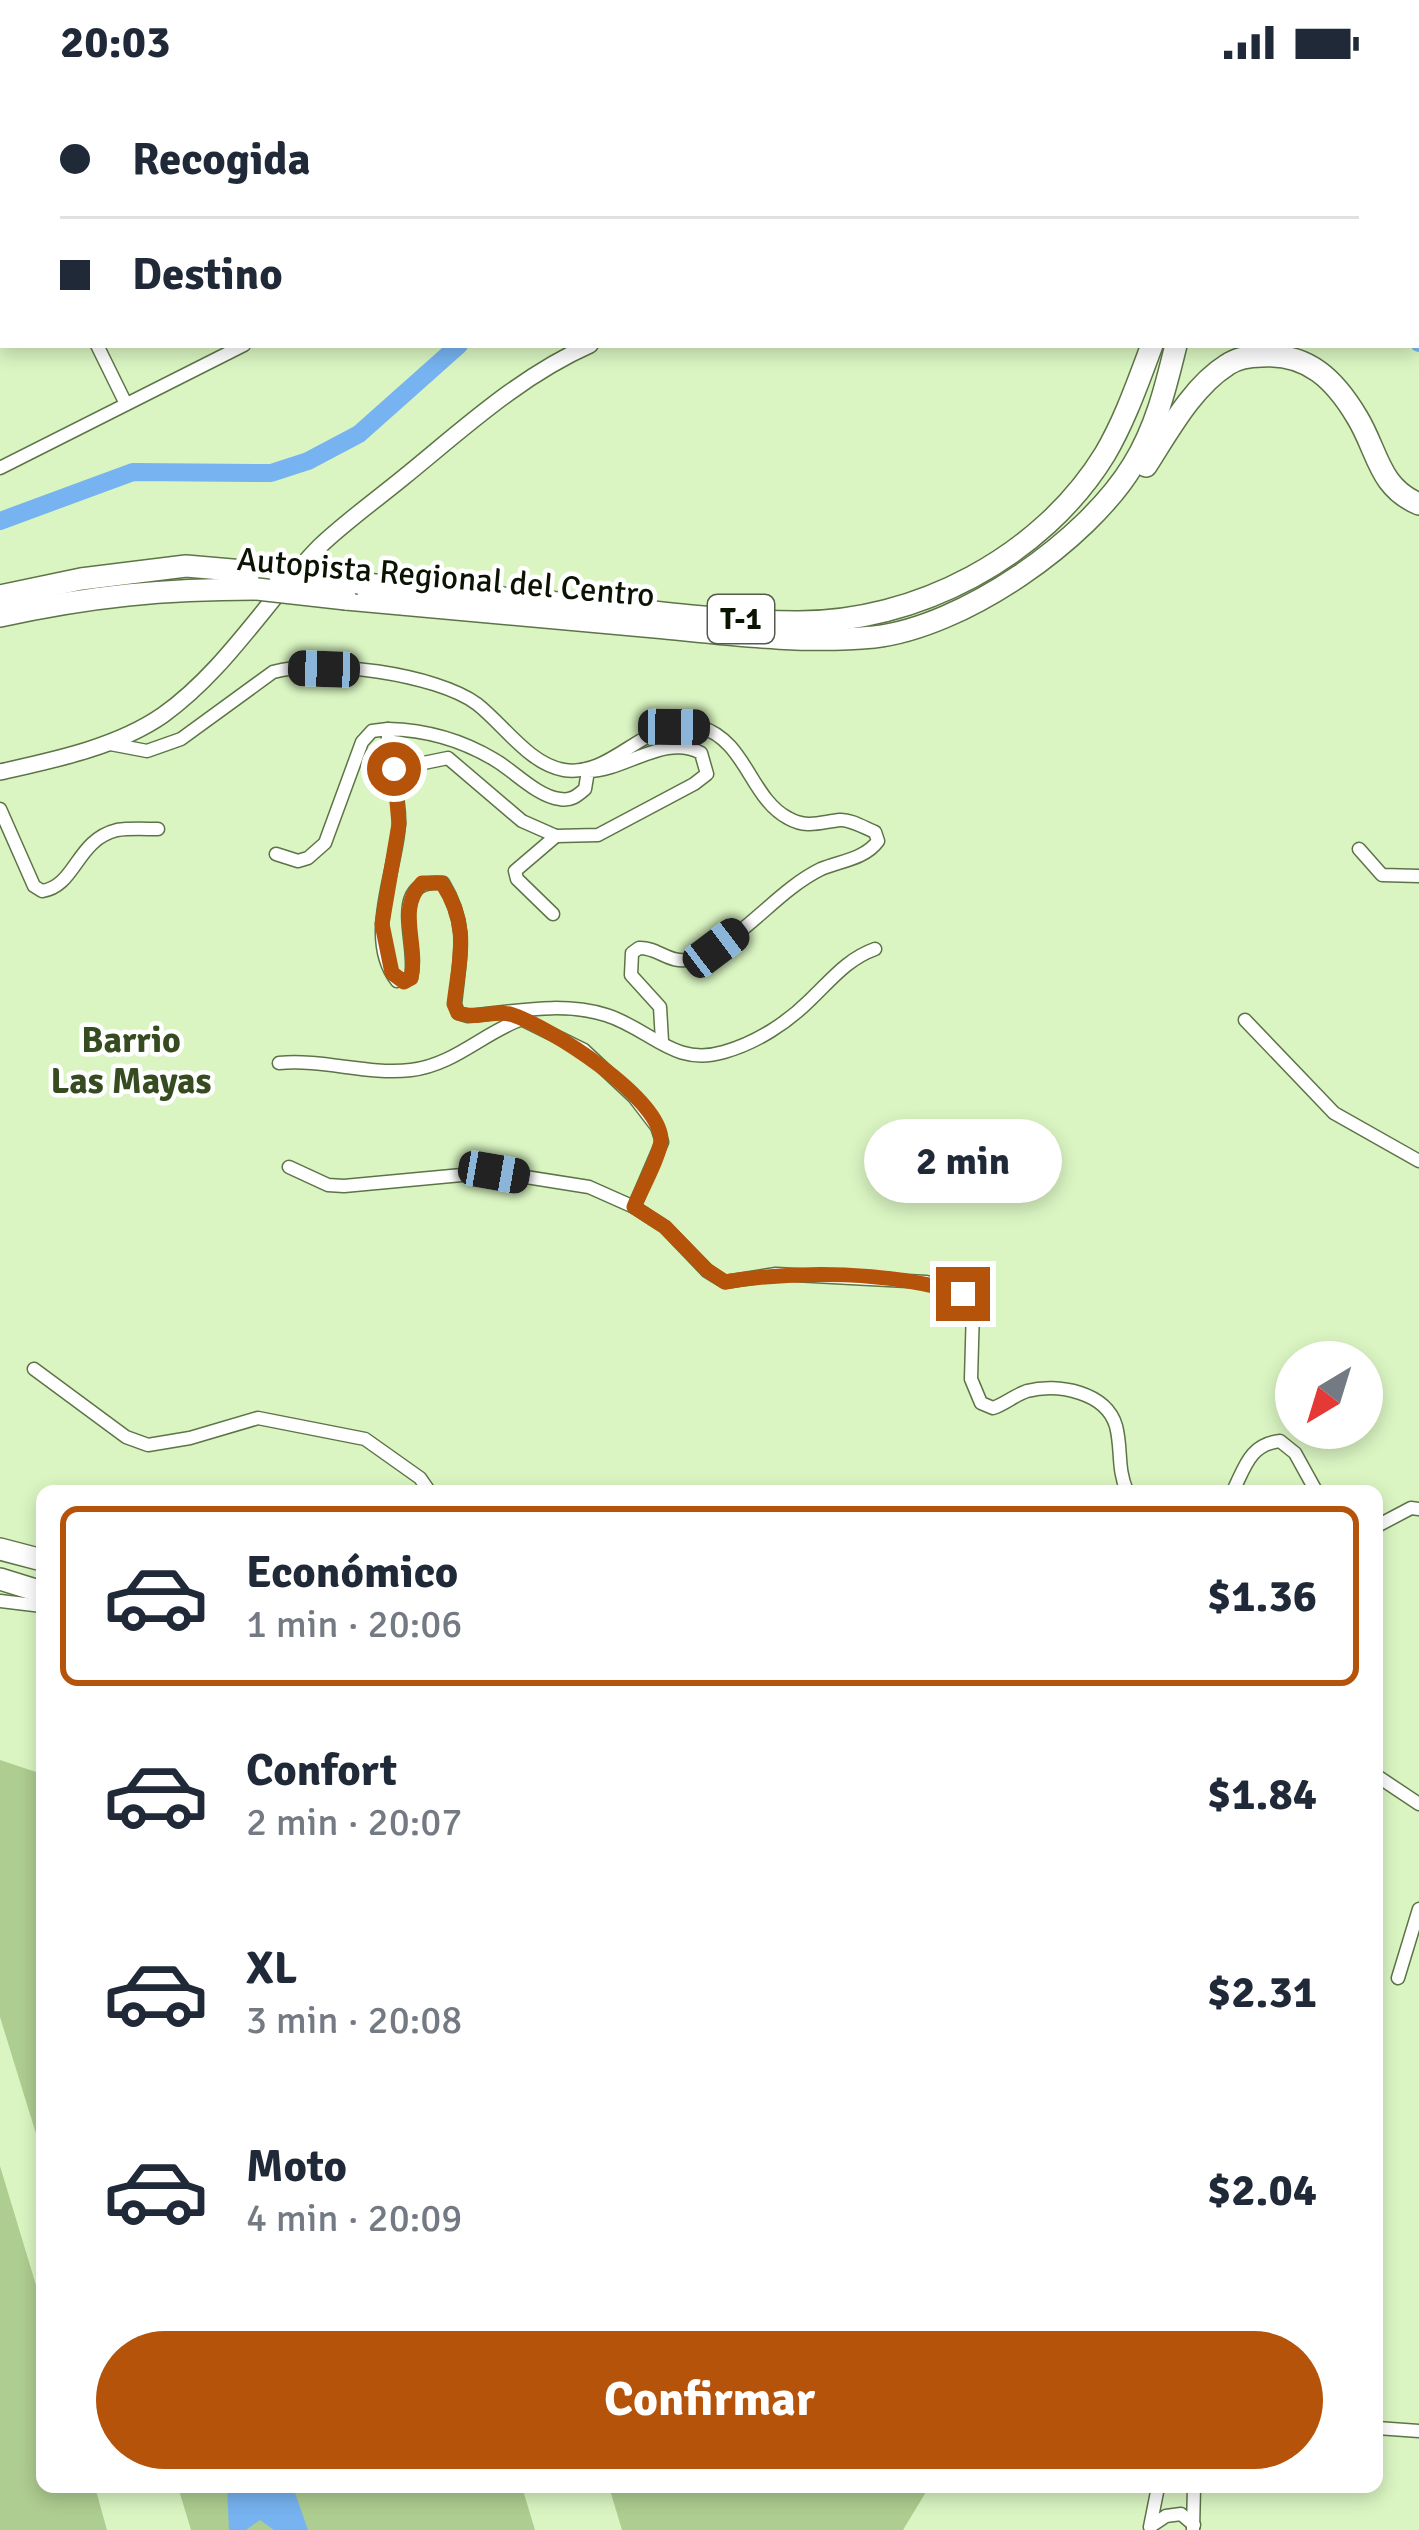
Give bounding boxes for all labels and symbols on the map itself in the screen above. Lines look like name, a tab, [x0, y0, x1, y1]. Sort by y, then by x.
street label: Autopista Regional del Centro	[235, 539, 656, 616]
road number: T-1	[708, 595, 774, 643]
car	[287, 650, 361, 688]
car	[638, 708, 710, 746]
route start	[367, 742, 421, 796]
car	[676, 912, 756, 984]
district label: Barrio Las Mayas	[50, 1018, 212, 1104]
callout: 2 min	[864, 1120, 1062, 1204]
car	[455, 1148, 533, 1196]
route end	[936, 1267, 990, 1321]
north arrow	[1275, 1341, 1383, 1449]

